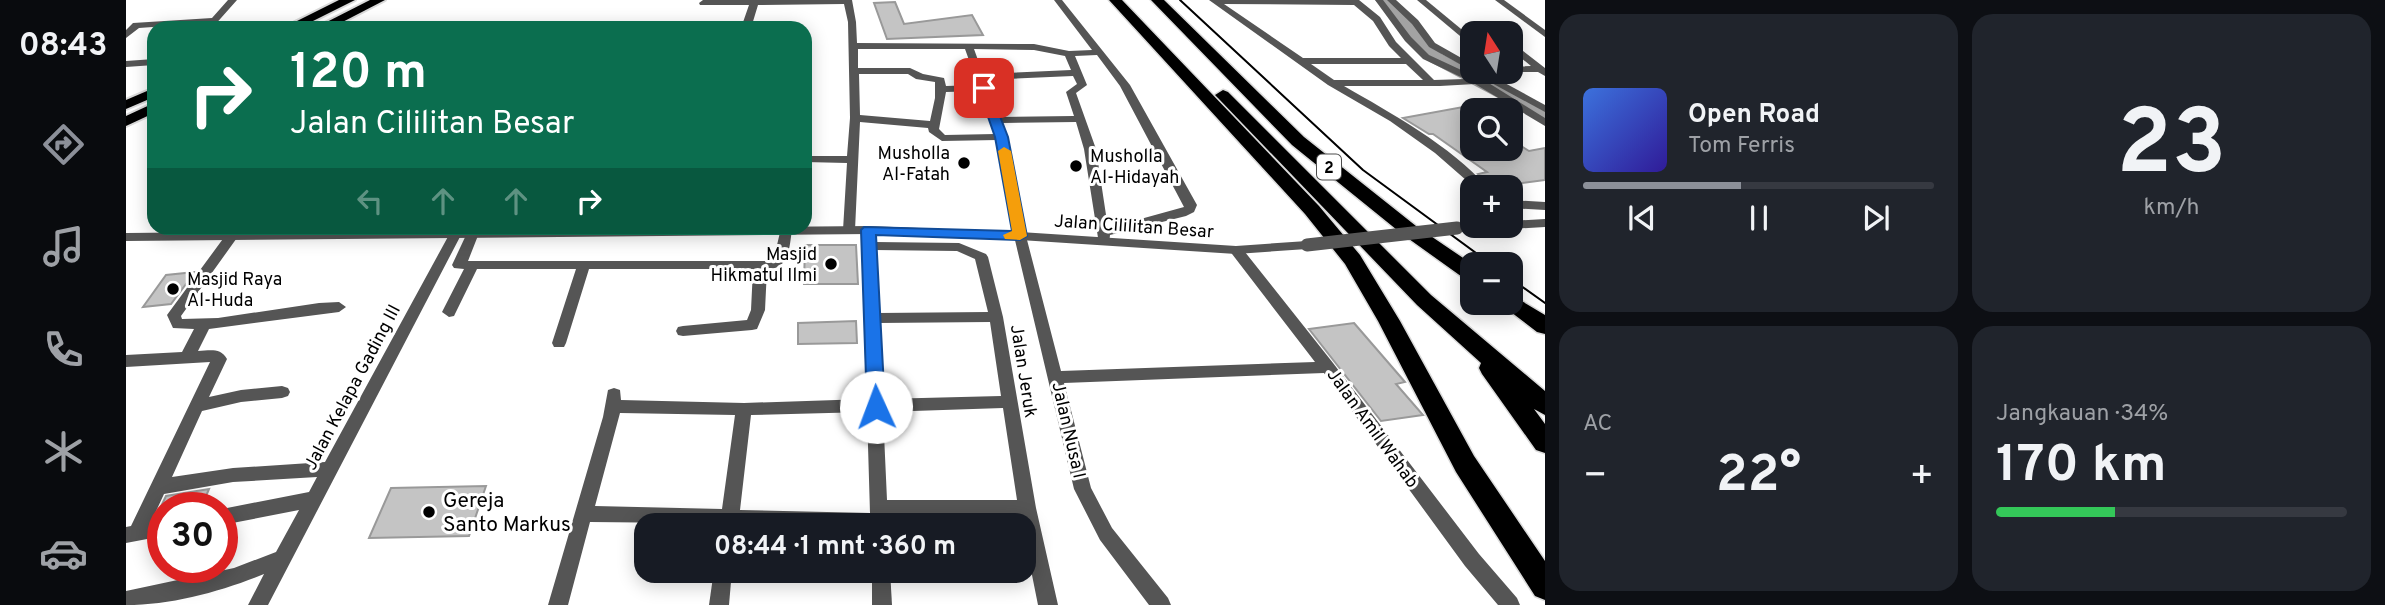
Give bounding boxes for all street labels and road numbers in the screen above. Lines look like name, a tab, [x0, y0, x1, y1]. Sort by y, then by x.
road number: 2	[1317, 154, 1341, 180]
street label: Jalan Cililitan Besar	[1053, 210, 1215, 245]
street label: Jalan Kelapa Gading III	[300, 301, 407, 475]
street label: Jalan Jeruk	[1004, 323, 1041, 420]
street label: Jalan Amil Wahab	[1321, 365, 1423, 493]
street label: Jalan Nusa I	[1045, 380, 1090, 481]

